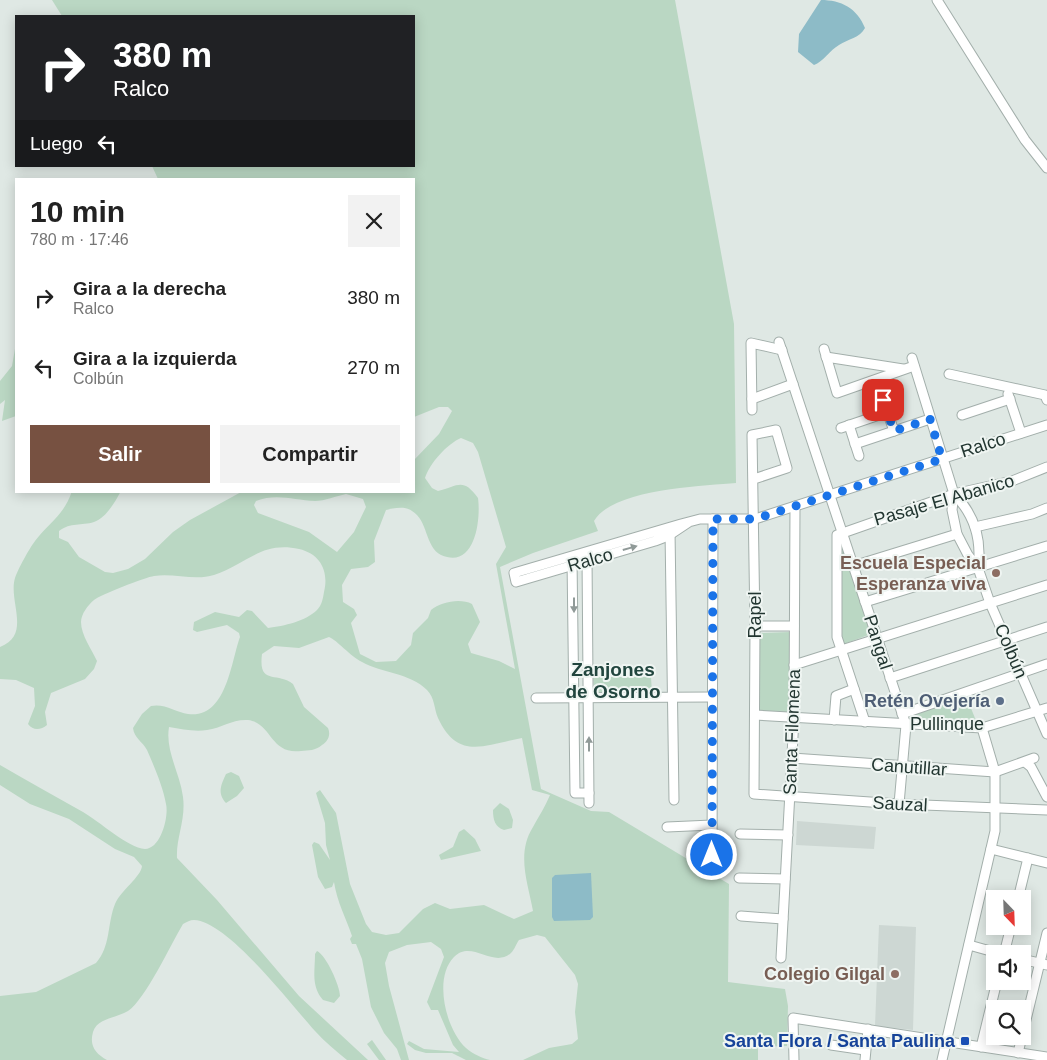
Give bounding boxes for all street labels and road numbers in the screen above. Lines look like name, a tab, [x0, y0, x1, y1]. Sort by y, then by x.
street label: Ralco	[958, 428, 1008, 462]
street label: Pasaje El Abanico	[871, 470, 1017, 530]
street label: Ralco	[565, 544, 615, 576]
street label: Rapel	[745, 591, 765, 639]
street label: Pangal	[860, 612, 896, 672]
street label: Colbún	[991, 621, 1031, 681]
street label: Santa Filomena	[780, 668, 804, 795]
street label: Pullinque	[910, 714, 984, 734]
street label: Canutillar	[870, 754, 948, 780]
street label: Sauzal	[872, 793, 928, 815]

